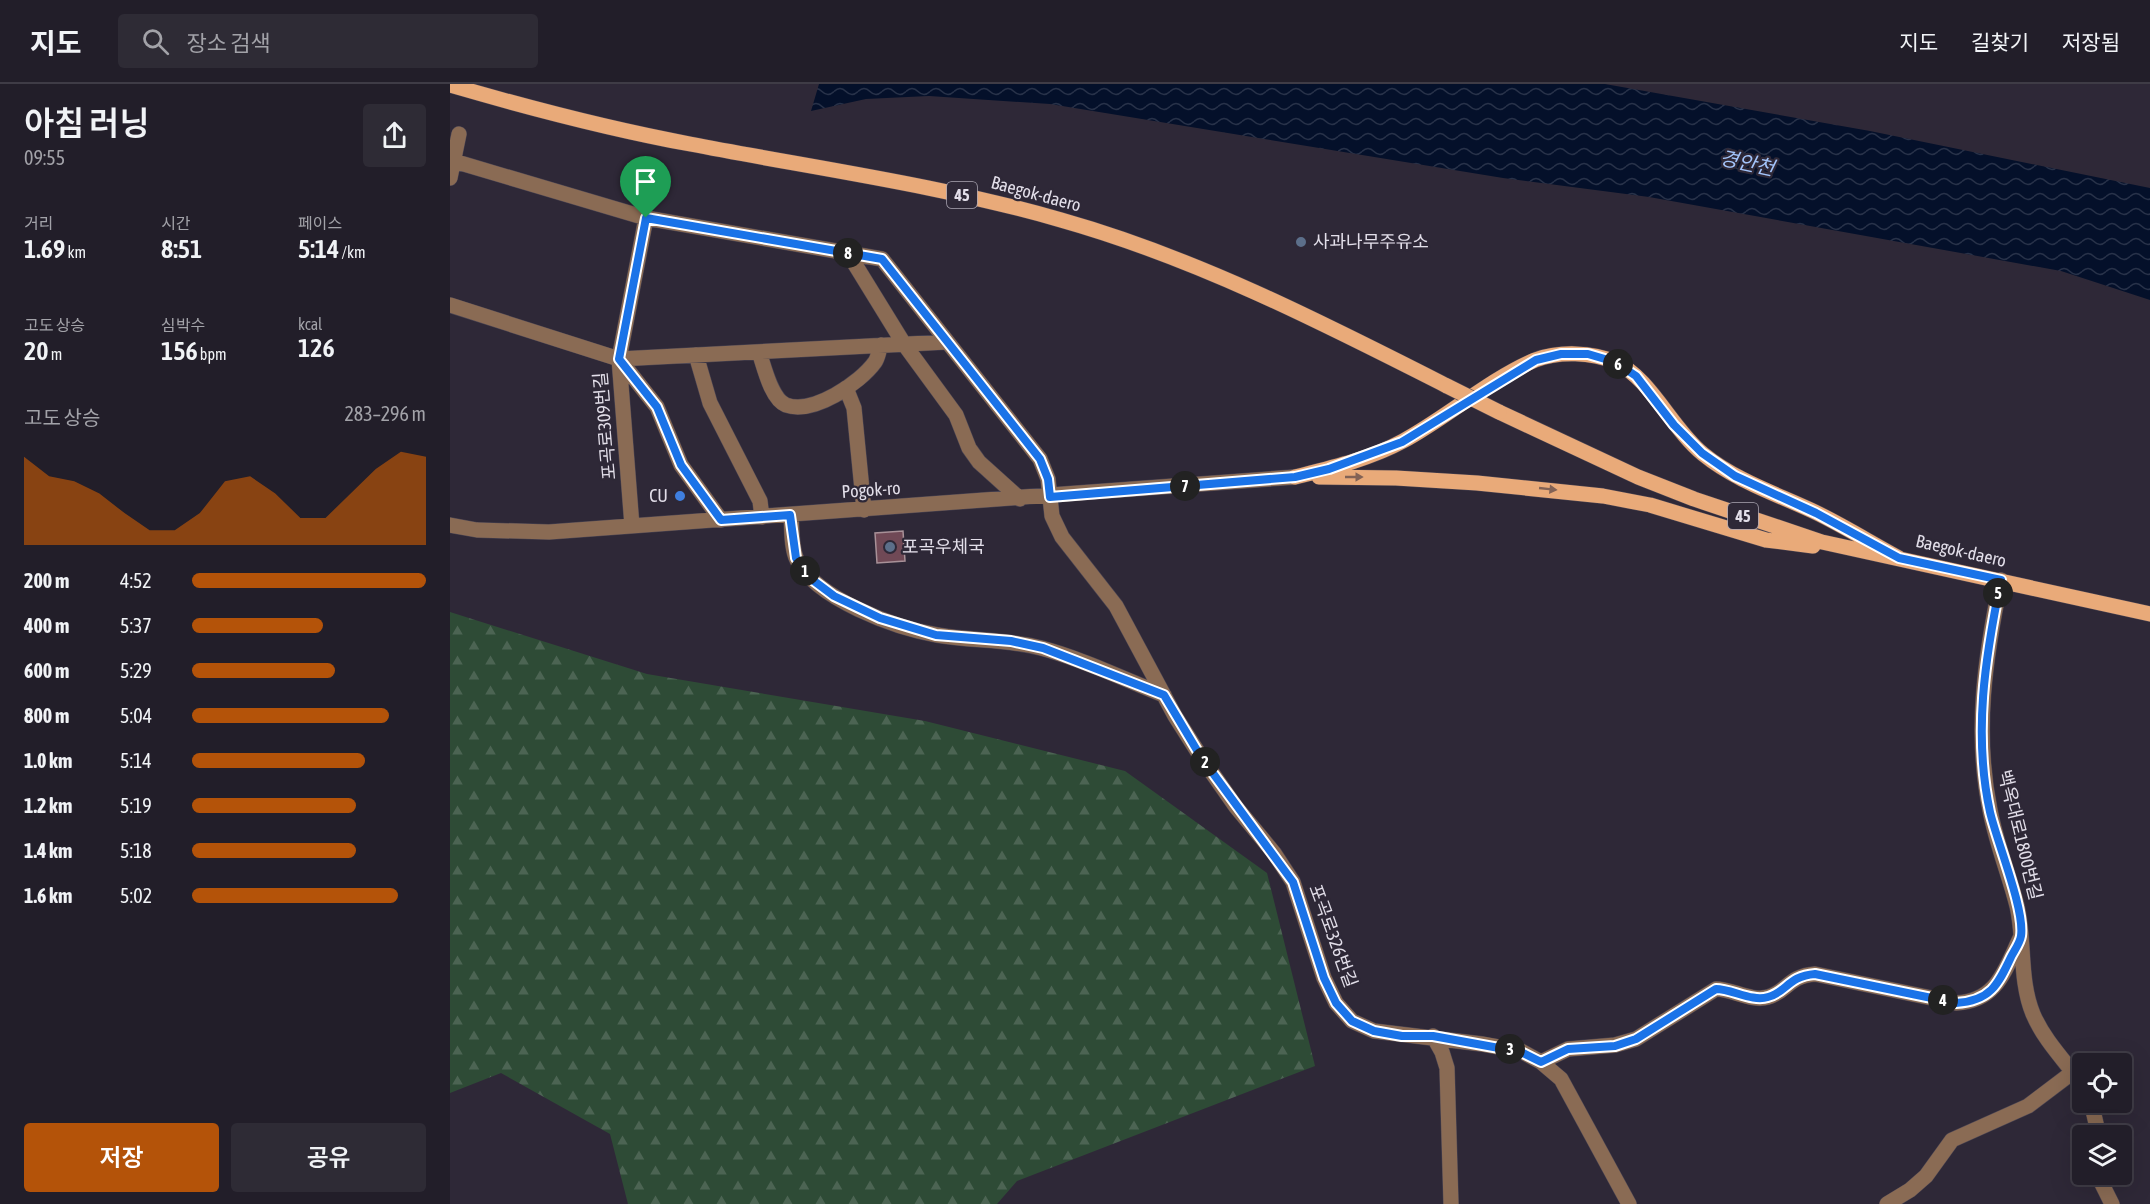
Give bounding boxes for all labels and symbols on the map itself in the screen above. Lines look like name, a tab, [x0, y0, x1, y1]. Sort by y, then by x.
water label: 경안천	[1718, 146, 1779, 180]
pin	[620, 156, 671, 218]
street label: Baegok-daero	[989, 171, 1083, 216]
road number: 45	[947, 182, 977, 208]
place label: 사과나무주유소	[1313, 231, 1429, 252]
marker: 사과나무주유소	[1294, 235, 1308, 249]
pin: 8	[833, 238, 863, 268]
pin: 6	[1603, 349, 1633, 379]
street label: 포곡로309번길	[589, 371, 620, 481]
pin: 7	[1170, 471, 1200, 501]
one-way arrow	[1344, 472, 1363, 482]
street label: Pogok-ro	[841, 477, 901, 502]
one-way arrow	[1539, 484, 1558, 494]
place label: CU	[649, 485, 668, 506]
marker: CU	[673, 489, 687, 503]
road number: 45	[1728, 503, 1758, 529]
street label: Baegok-daero	[1914, 530, 2008, 571]
place label: 포곡우체국	[902, 536, 985, 557]
marker: 포곡우체국	[883, 540, 897, 554]
pin: 1	[790, 556, 820, 586]
pin: 5	[1983, 578, 2013, 608]
pin: 2	[1190, 747, 1220, 777]
street label: 백옥대로1800번길	[1994, 768, 2047, 902]
street label: 포곡로326번길	[1305, 881, 1362, 990]
pin: 4	[1928, 985, 1958, 1015]
pin: 3	[1495, 1034, 1525, 1064]

